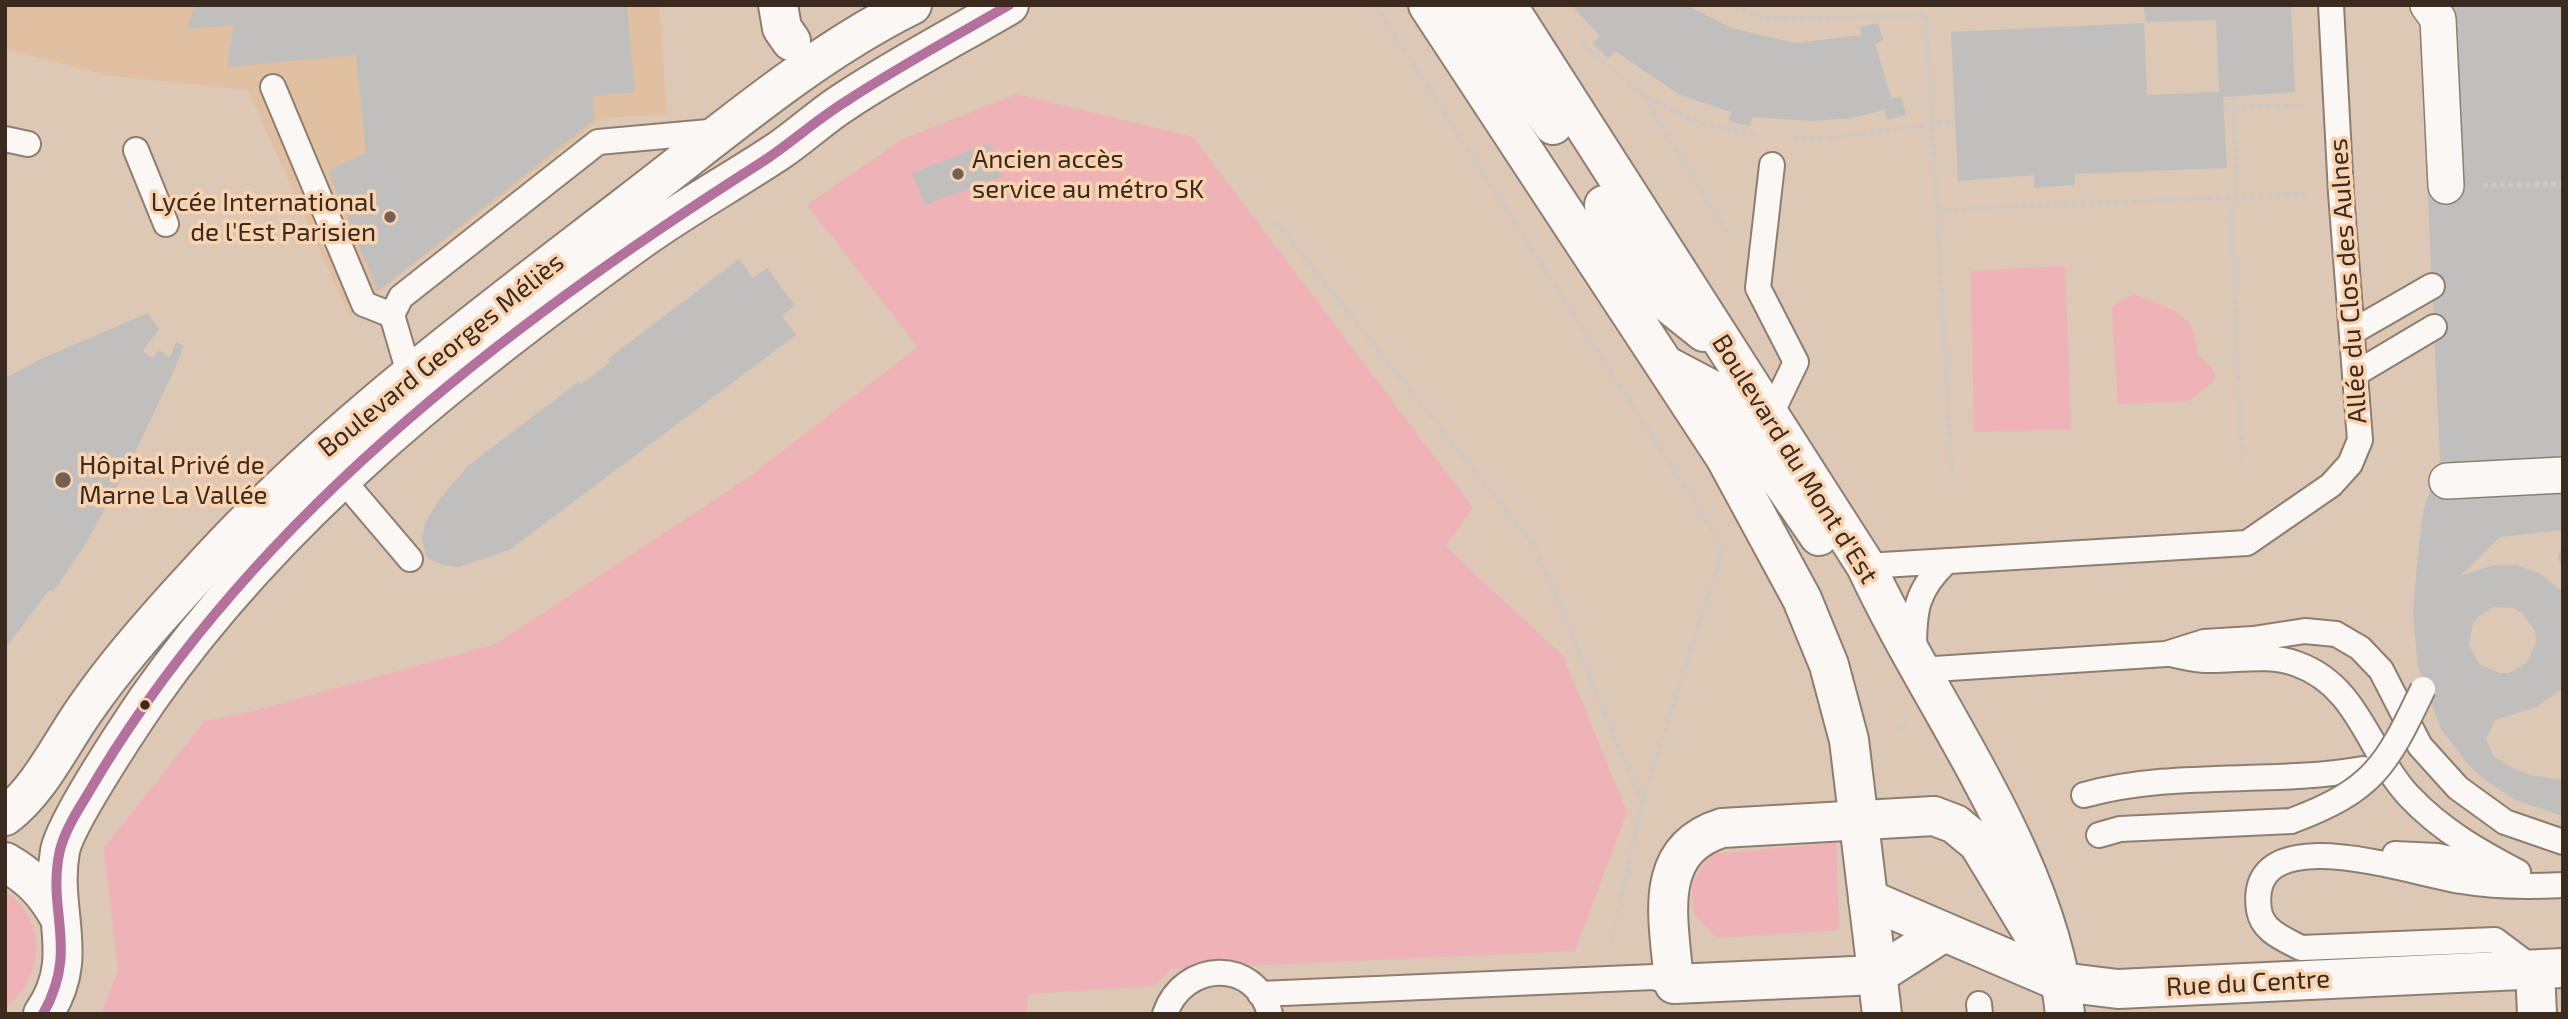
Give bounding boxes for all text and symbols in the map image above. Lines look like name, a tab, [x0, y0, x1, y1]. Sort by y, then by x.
street label: Allée du Clos des Aulnes	[2322, 137, 2374, 425]
place label: Ancien accès service au métro SK	[972, 143, 1204, 204]
marker: Ancien accès service au métro SK	[950, 166, 966, 182]
place label: Lycée International de l'Est Parisien	[151, 186, 376, 248]
marker: Lycée International de l'Est Parisien	[382, 209, 398, 225]
street label: Boulevard Georges Méliès	[312, 246, 570, 464]
street label: Boulevard du Mont d'Est	[1705, 329, 1885, 589]
place label: Hôpital Privé de Marne La Vallée	[79, 449, 268, 510]
marker: Hôpital Privé de Marne La Vallée	[53, 470, 73, 490]
unlabelled marker	[138, 698, 152, 712]
street label: Rue du Centre	[2165, 963, 2331, 1003]

